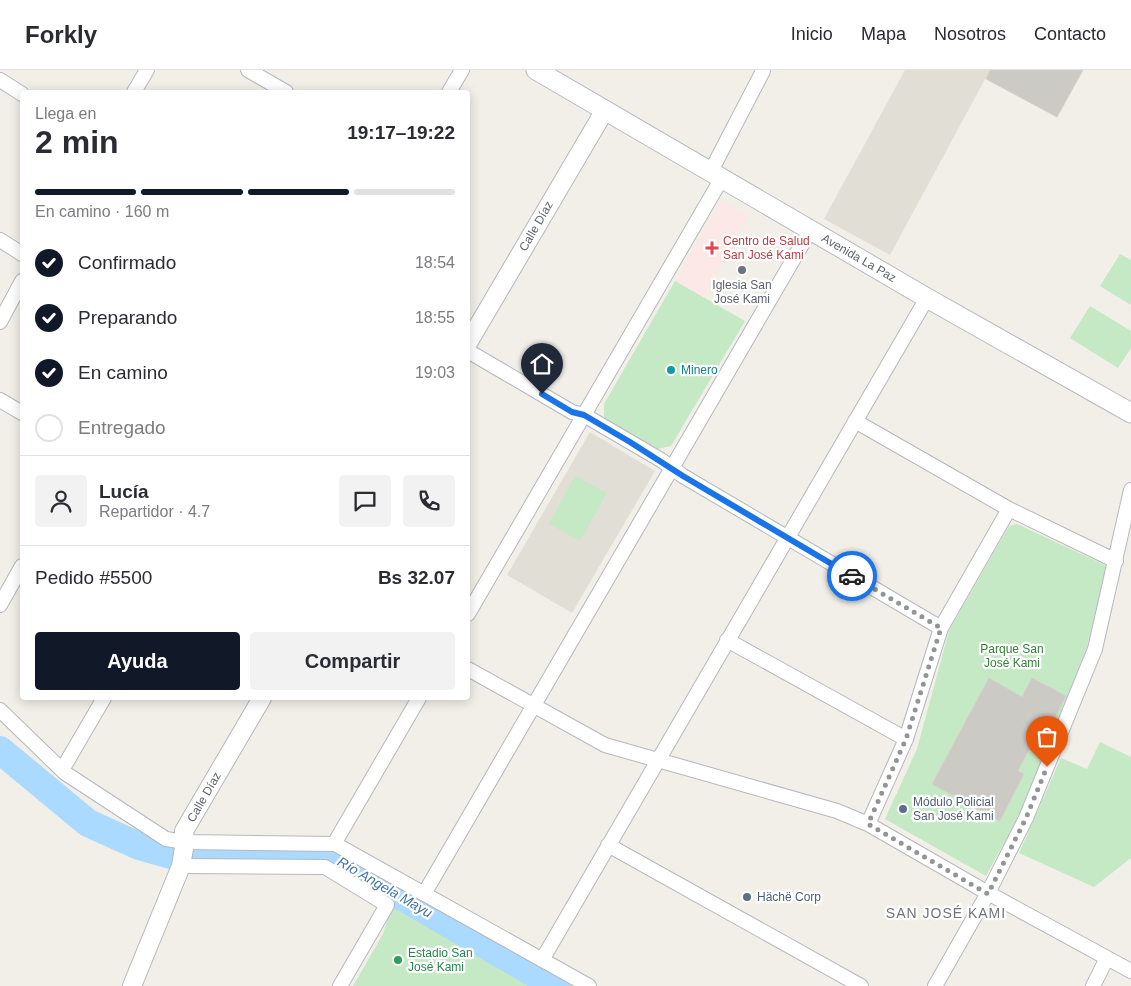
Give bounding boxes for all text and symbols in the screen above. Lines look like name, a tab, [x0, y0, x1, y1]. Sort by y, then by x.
text: Forkly	[25, 21, 97, 48]
text: Inicio	[791, 24, 833, 44]
text: Mapa	[861, 24, 906, 44]
text: Nosotros	[934, 24, 1006, 44]
text: Contacto	[1034, 24, 1106, 44]
text: Llega en	[35, 105, 96, 122]
text: 19:17–19:22	[347, 122, 455, 143]
text: 2 min	[35, 124, 119, 160]
street label: Calle Díaz	[516, 199, 556, 253]
text: En camino · 160 m	[35, 203, 169, 220]
street label: Avenida La Paz	[819, 231, 899, 285]
place label: Centro de Salud San José Kami	[723, 234, 810, 262]
marker: Centro de Salud San José Kami	[705, 241, 719, 255]
icon: check	[35, 249, 63, 277]
text: Confirmado	[78, 252, 176, 273]
text: 18:54	[415, 254, 455, 271]
marker: Iglesia San José Kami	[736, 264, 748, 276]
place label: Iglesia San José Kami	[712, 278, 772, 306]
icon: check	[35, 304, 63, 332]
text: Preparando	[78, 307, 177, 328]
text: 18:55	[415, 309, 455, 326]
pin	[521, 343, 563, 394]
icon: home	[528, 350, 556, 378]
icon: check	[35, 359, 63, 387]
text: En camino	[78, 362, 168, 383]
place label: Minero	[681, 363, 718, 377]
text: 19:03	[415, 364, 455, 381]
marker: Minero	[665, 364, 677, 376]
text: Entregado	[78, 417, 166, 438]
button: person	[35, 475, 87, 527]
button: chat	[339, 475, 391, 527]
button: phone	[403, 475, 455, 527]
text: Lucía	[99, 481, 149, 502]
text: Repartidor · 4.7	[99, 503, 210, 520]
courier	[827, 551, 877, 601]
icon: car	[838, 562, 866, 590]
text: Pedido #5500	[35, 567, 152, 588]
text: Bs 32.07	[378, 567, 455, 588]
button: Ayuda	[35, 632, 240, 690]
button: Compartir	[250, 632, 455, 690]
park label: Parque San José Kami	[980, 642, 1044, 670]
pin	[1026, 716, 1068, 767]
icon: bag	[1033, 723, 1061, 751]
street label: Calle Díaz	[184, 770, 224, 824]
place label: Módulo Policial San José Kami	[913, 795, 994, 823]
marker: Módulo Policial San José Kami	[897, 803, 909, 815]
water label: Río Angela Mayu	[335, 853, 435, 921]
place label: Hächë Corp	[757, 890, 821, 904]
marker: Hächë Corp	[741, 891, 753, 903]
district label: SAN JOSÉ KAMI	[886, 905, 1006, 921]
place label: Estadio San José Kami	[408, 946, 473, 974]
marker: Estadio San José Kami	[392, 954, 404, 966]

